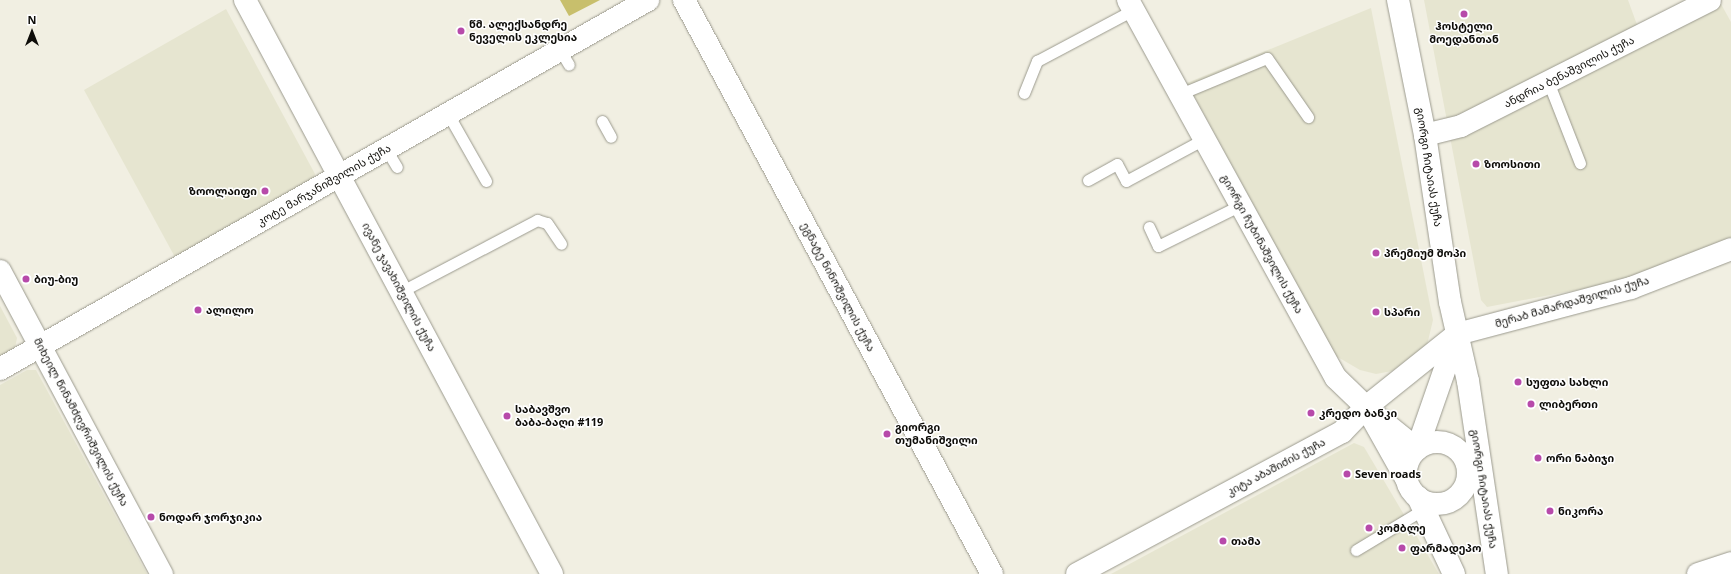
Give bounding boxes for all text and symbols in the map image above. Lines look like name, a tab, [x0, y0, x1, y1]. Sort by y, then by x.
marker: ჰოსტელი მოედანთან	[1459, 9, 1469, 19]
north arrow	[12, 12, 52, 52]
text: N	[28, 12, 36, 27]
place label: წმ. ალექსანდრე ნეველის ეკლესია	[469, 18, 577, 44]
place label: ჰოსტელი მოედანთან	[1429, 20, 1499, 46]
marker: წმ. ალექსანდრე ნეველის ეკლესია	[456, 26, 466, 36]
street label: ანდრია ბენაშვილის ქუჩა	[1502, 33, 1636, 111]
street label: გიორგი ჩიტაიას ქუჩა	[1413, 106, 1445, 228]
street label: კოტე მარჯანიშვილის ქუჩა	[255, 141, 393, 229]
place label: ზოოსითი	[1484, 157, 1540, 171]
marker: ზოოსითი	[1471, 159, 1481, 169]
street label: გიორგი ჩუბინაშვილის ქუჩა	[1218, 172, 1306, 316]
place label: ზოოლაიფი	[189, 184, 257, 198]
marker: ზოოლაიფი	[260, 186, 270, 196]
street label: ივანე ჯავახიშვილის ქუჩა	[359, 220, 439, 354]
street label: ეგნატე ნინოშვილის ქუჩა	[798, 220, 878, 354]
place label: პრემიუმ შოპი	[1384, 246, 1466, 260]
marker: პრემიუმ შოპი	[1371, 248, 1381, 258]
place label: ბიუ-ბიუ	[34, 272, 78, 286]
marker: ბიუ-ბიუ	[21, 274, 31, 284]
street label: მერაბ მამარდაშვილის ქუჩა	[1493, 274, 1651, 330]
place label: ალილო	[206, 303, 254, 317]
marker: ალილო	[193, 305, 203, 315]
place label: სპარი	[1384, 305, 1420, 319]
marker: სპარი	[1371, 307, 1381, 317]
street label: მიხეილ წინამძღვრიშვილის ქუჩა	[31, 336, 131, 508]
place label: სუფთა სახლი	[1526, 375, 1608, 389]
marker: სუფთა სახლი	[1513, 377, 1523, 387]
place label: ლიბერთი	[1539, 397, 1598, 411]
marker: ლიბერთი	[1526, 399, 1536, 409]
place label: საბავშვო ბაბა-ბაღი #119	[515, 403, 603, 429]
place label: კრედო ბანკი	[1319, 406, 1397, 420]
marker: კრედო ბანკი	[1306, 408, 1316, 418]
marker: საბავშვო ბაბა-ბაღი #119	[502, 411, 512, 421]
place label: გიორგი თუმანიშვილი	[895, 421, 978, 447]
street label: გიორგი ჩიტაიას ქუჩა	[1468, 428, 1500, 550]
marker: გიორგი თუმანიშვილი	[882, 429, 892, 439]
street label: კიტა აბაშიძის ქუჩა	[1224, 435, 1328, 499]
place label: ორი ნაბიჯი	[1546, 451, 1614, 465]
marker: ორი ნაბიჯი	[1533, 453, 1543, 463]
place label: Seven roads	[1355, 467, 1421, 481]
marker: Seven roads	[1342, 469, 1352, 479]
place label: ნიკორა	[1558, 504, 1603, 518]
marker: ნიკორა	[1545, 506, 1555, 516]
place label: ნოდარ ჯორჯიკია	[159, 510, 262, 524]
marker: ნოდარ ჯორჯიკია	[146, 512, 156, 522]
place label: კომბლე	[1377, 521, 1426, 535]
marker: კომბლე	[1364, 523, 1374, 533]
place label: თამა	[1231, 534, 1261, 548]
marker: თამა	[1218, 536, 1228, 546]
place label: ფარმადეპო	[1410, 541, 1481, 555]
marker: ფარმადეპო	[1397, 543, 1407, 553]

